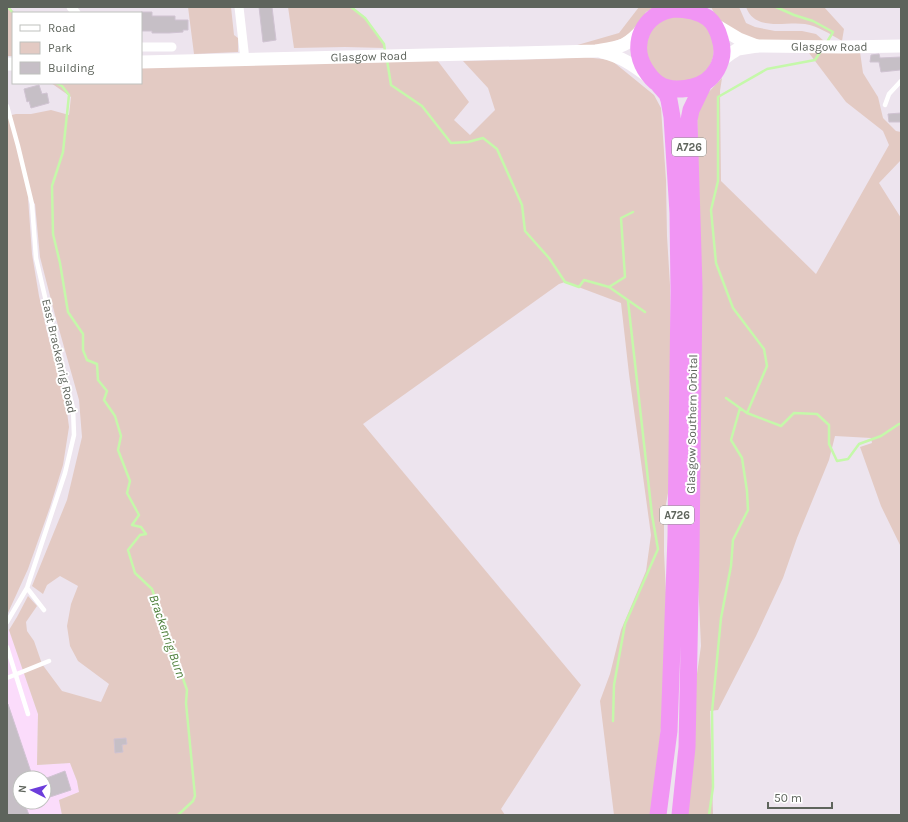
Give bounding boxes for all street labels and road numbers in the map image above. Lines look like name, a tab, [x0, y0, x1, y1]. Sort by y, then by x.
street label: Glasgow Road	[791, 39, 868, 54]
street label: Glasgow Road	[330, 49, 407, 64]
road number: A726	[672, 138, 706, 156]
street label: East Brackenrig Road	[39, 297, 79, 415]
street label: Glasgow Southern Orbital	[684, 354, 700, 494]
road number: A726	[660, 506, 694, 524]

